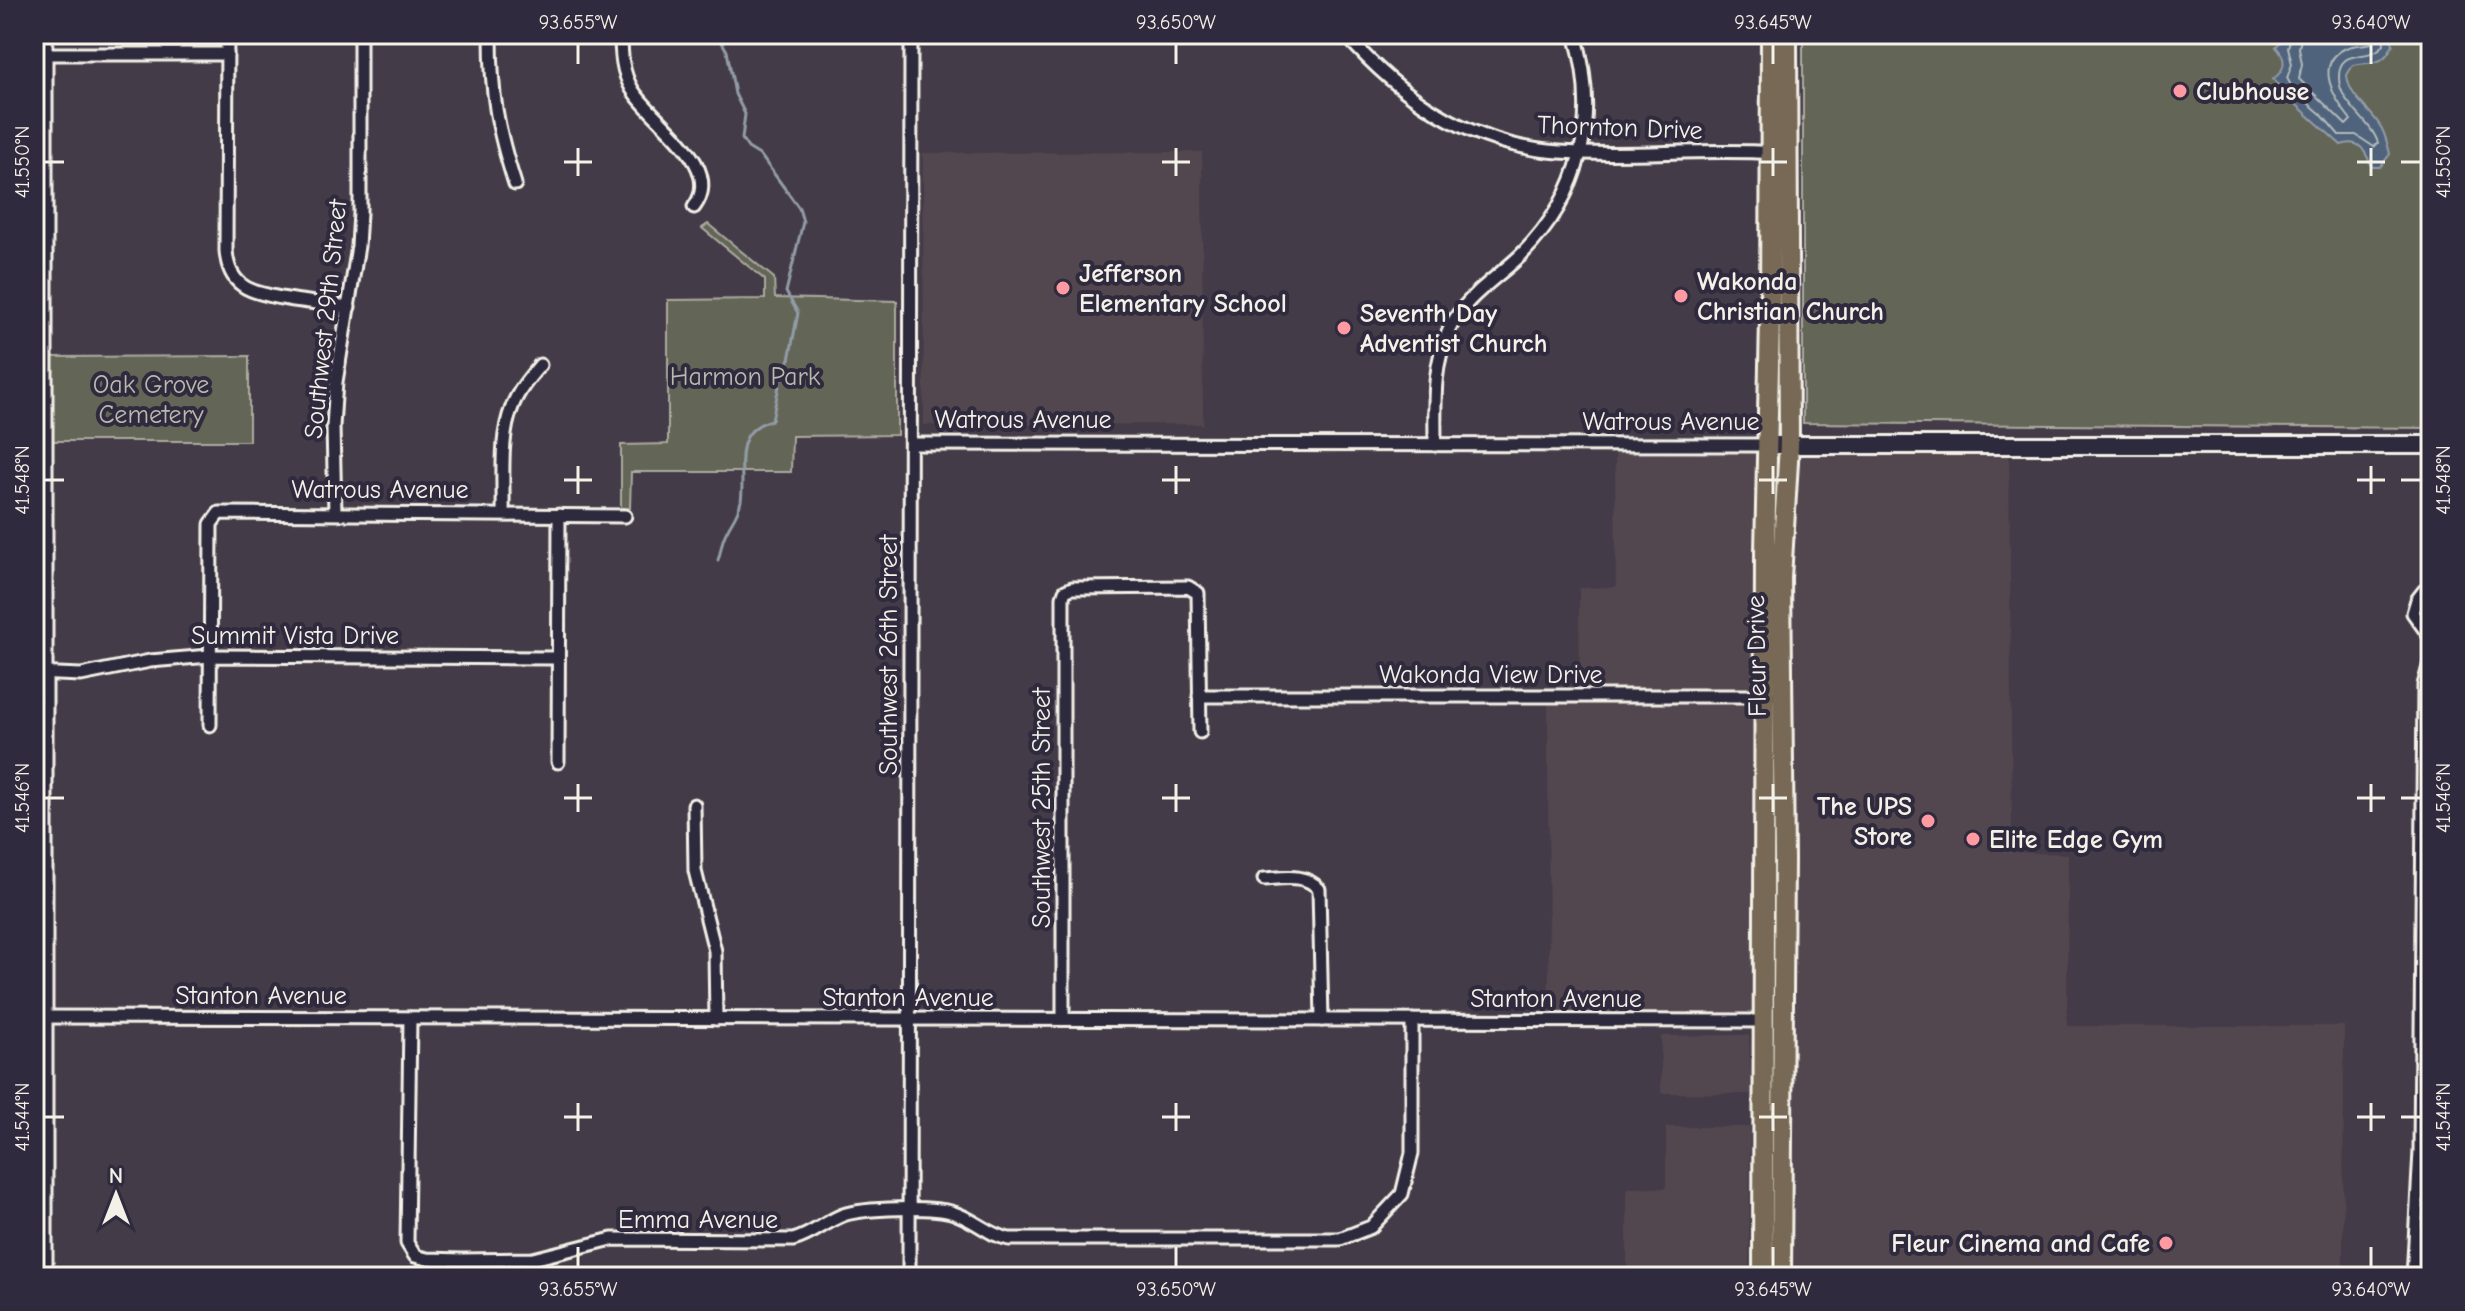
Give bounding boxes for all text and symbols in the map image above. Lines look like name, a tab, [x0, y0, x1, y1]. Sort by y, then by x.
text: 93.655°W	[539, 11, 618, 34]
text: 93.650°W	[1136, 11, 1217, 34]
text: 93.645°W	[1734, 11, 1812, 34]
text: 93.640°W	[2332, 11, 2411, 34]
place label: Clubhouse	[2196, 77, 2310, 107]
marker: Clubhouse	[2171, 82, 2189, 100]
street label: Thornton Drive	[1537, 110, 1703, 146]
text: 41.550°N	[11, 126, 34, 198]
text: 41.550°N	[2432, 126, 2455, 198]
street label: Southwest 29th Street	[299, 196, 354, 440]
place label: Jefferson Elementary School	[1079, 259, 1287, 319]
place label: Wakonda Christian Church	[1697, 267, 1884, 327]
marker: Jefferson Elementary School	[1054, 279, 1072, 297]
marker: Wakonda Christian Church	[1672, 287, 1690, 305]
place label: Seventh Day Adventist Church	[1360, 299, 1548, 359]
marker: Seventh Day Adventist Church	[1335, 319, 1353, 337]
park label: Harmon Park	[670, 362, 821, 392]
park label: Oak Grove Cemetery	[93, 370, 209, 430]
street label: Watrous Avenue	[934, 405, 1112, 435]
street label: Watrous Avenue	[1582, 407, 1760, 437]
text: 41.548°N	[11, 445, 34, 515]
text: 41.548°N	[2432, 445, 2455, 515]
street label: Watrous Avenue	[291, 475, 469, 505]
street label: Southwest 26th Street	[874, 533, 904, 775]
street label: Fleur Drive	[1741, 595, 1773, 717]
street label: Summit Vista Drive	[191, 621, 399, 651]
street label: Wakonda View Drive	[1379, 660, 1603, 690]
street label: Southwest 25th Street	[1027, 686, 1057, 928]
text: 41.546°N	[11, 763, 34, 833]
text: 41.546°N	[2432, 763, 2455, 833]
place label: The UPS Store	[1817, 792, 1912, 852]
marker: The UPS Store	[1919, 812, 1937, 830]
place label: Elite Edge Gym	[1989, 825, 2163, 855]
marker: Elite Edge Gym	[1964, 830, 1982, 848]
street label: Stanton Avenue	[175, 981, 347, 1011]
street label: Stanton Avenue	[822, 983, 994, 1013]
street label: Stanton Avenue	[1470, 984, 1642, 1014]
text: 41.544°N	[11, 1083, 34, 1151]
text: 41.544°N	[2432, 1083, 2455, 1151]
north arrow	[76, 1155, 156, 1235]
text: N	[109, 1163, 123, 1189]
street label: Emma Avenue	[618, 1205, 778, 1235]
place label: Fleur Cinema and Cafe	[1891, 1229, 2150, 1259]
marker: Fleur Cinema and Cafe	[2157, 1234, 2175, 1252]
text: 93.655°W	[539, 1278, 618, 1301]
text: 93.650°W	[1136, 1278, 1217, 1301]
text: 93.645°W	[1734, 1278, 1812, 1301]
text: 93.640°W	[2332, 1278, 2411, 1301]

